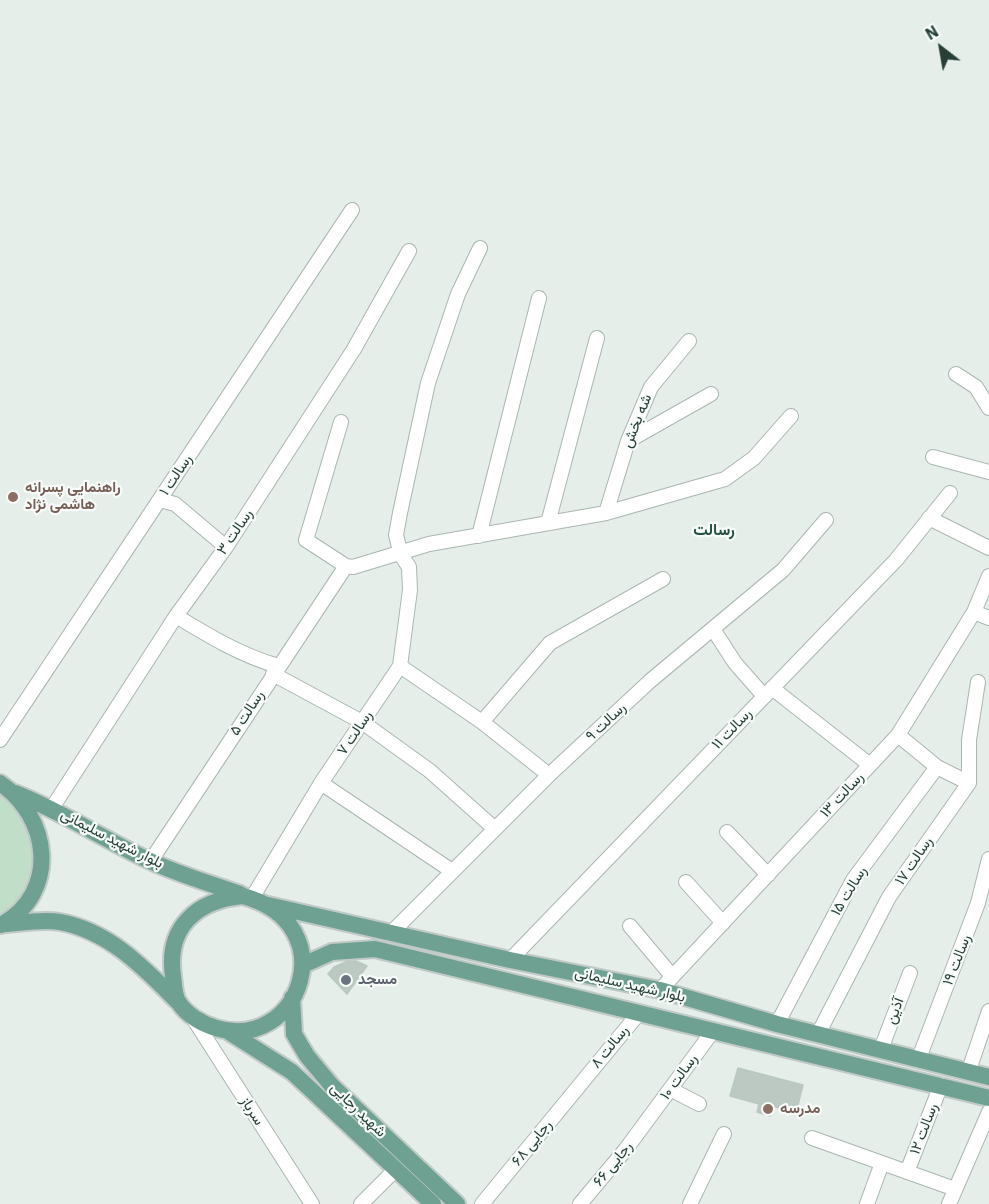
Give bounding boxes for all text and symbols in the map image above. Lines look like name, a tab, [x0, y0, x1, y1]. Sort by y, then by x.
north arrow	[911, 18, 971, 78]
text: N	[922, 21, 942, 44]
street label: شه بخش	[618, 392, 656, 450]
street label: رسالت ۱	[156, 451, 196, 499]
place label: راهنمایی پسرانه هاشمی نژاد	[25, 479, 121, 514]
marker: راهنمایی پسرانه هاشمی نژاد	[6, 490, 20, 504]
street label: رسالت ۳	[213, 506, 257, 558]
district label: رسالت	[693, 520, 735, 540]
street label: رسالت ۵	[226, 687, 268, 739]
street label: رسالت ۹	[582, 699, 630, 745]
street label: رسالت ۱۱	[708, 705, 756, 753]
street label: رسالت ۷	[333, 707, 377, 759]
street label: رسالت ۱۳	[816, 768, 868, 822]
street label: بلوار شهید سلیمانی	[58, 805, 166, 873]
street label: رسالت ۱۷	[891, 833, 937, 889]
street label: رسالت ۱۵	[827, 863, 871, 919]
street label: رسالت ۱۹	[939, 932, 975, 988]
street label: بلوار شهید سلیمانی	[573, 964, 687, 1006]
place label: مسجد	[358, 971, 397, 989]
marker: مسجد	[339, 973, 353, 987]
street label: آذین	[882, 995, 908, 1027]
street label: رسالت ۸	[587, 1022, 633, 1072]
street label: رسالت ۱۰	[656, 1051, 702, 1103]
street label: شهید رجایی	[326, 1079, 390, 1141]
street label: سرباز	[236, 1093, 268, 1129]
place label: مدرسه	[780, 1100, 820, 1118]
street label: رسالت ۱۲	[906, 1101, 942, 1157]
marker: مدرسه	[761, 1102, 775, 1116]
street label: رجایی ۶۸	[508, 1116, 556, 1170]
street label: رجایی ۶۶	[589, 1138, 637, 1190]

